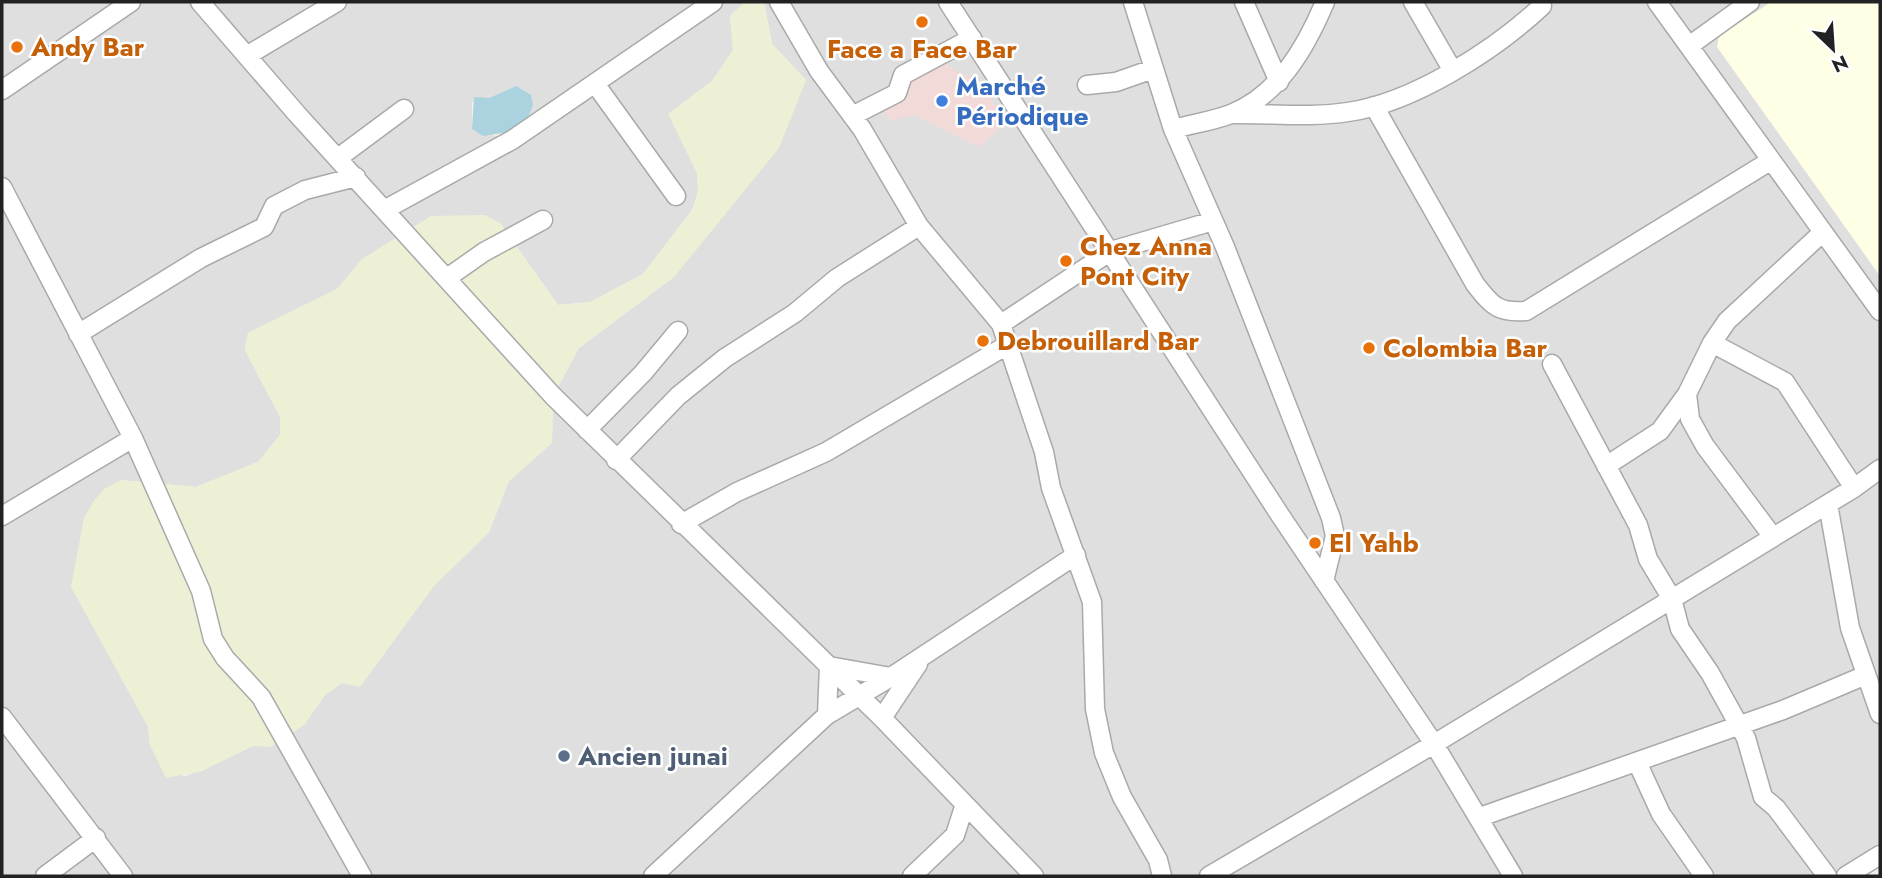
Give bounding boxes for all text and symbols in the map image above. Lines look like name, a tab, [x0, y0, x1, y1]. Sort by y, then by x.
marker: Face a Face Bar	[914, 14, 930, 30]
north arrow	[1798, 14, 1868, 84]
place label: Andy Bar	[30, 28, 145, 66]
place label: Face a Face Bar	[827, 30, 1017, 68]
marker: Andy Bar	[9, 39, 25, 55]
text: N	[1827, 49, 1853, 79]
place label: Marché Périodique	[956, 67, 1089, 135]
marker: Marché Périodique	[934, 93, 950, 109]
place label: Chez Anna Pont City	[1080, 227, 1212, 295]
marker: Chez Anna Pont City	[1058, 253, 1074, 269]
place label: Debrouillard Bar	[997, 322, 1200, 360]
place label: Colombia Bar	[1383, 329, 1548, 367]
marker: Debrouillard Bar	[975, 333, 991, 349]
marker: Colombia Bar	[1361, 340, 1377, 356]
place label: El Yahb	[1329, 524, 1419, 562]
marker: El Yahb	[1307, 535, 1323, 551]
place label: Ancien junai	[577, 737, 728, 775]
marker: Ancien junai	[556, 748, 572, 764]

